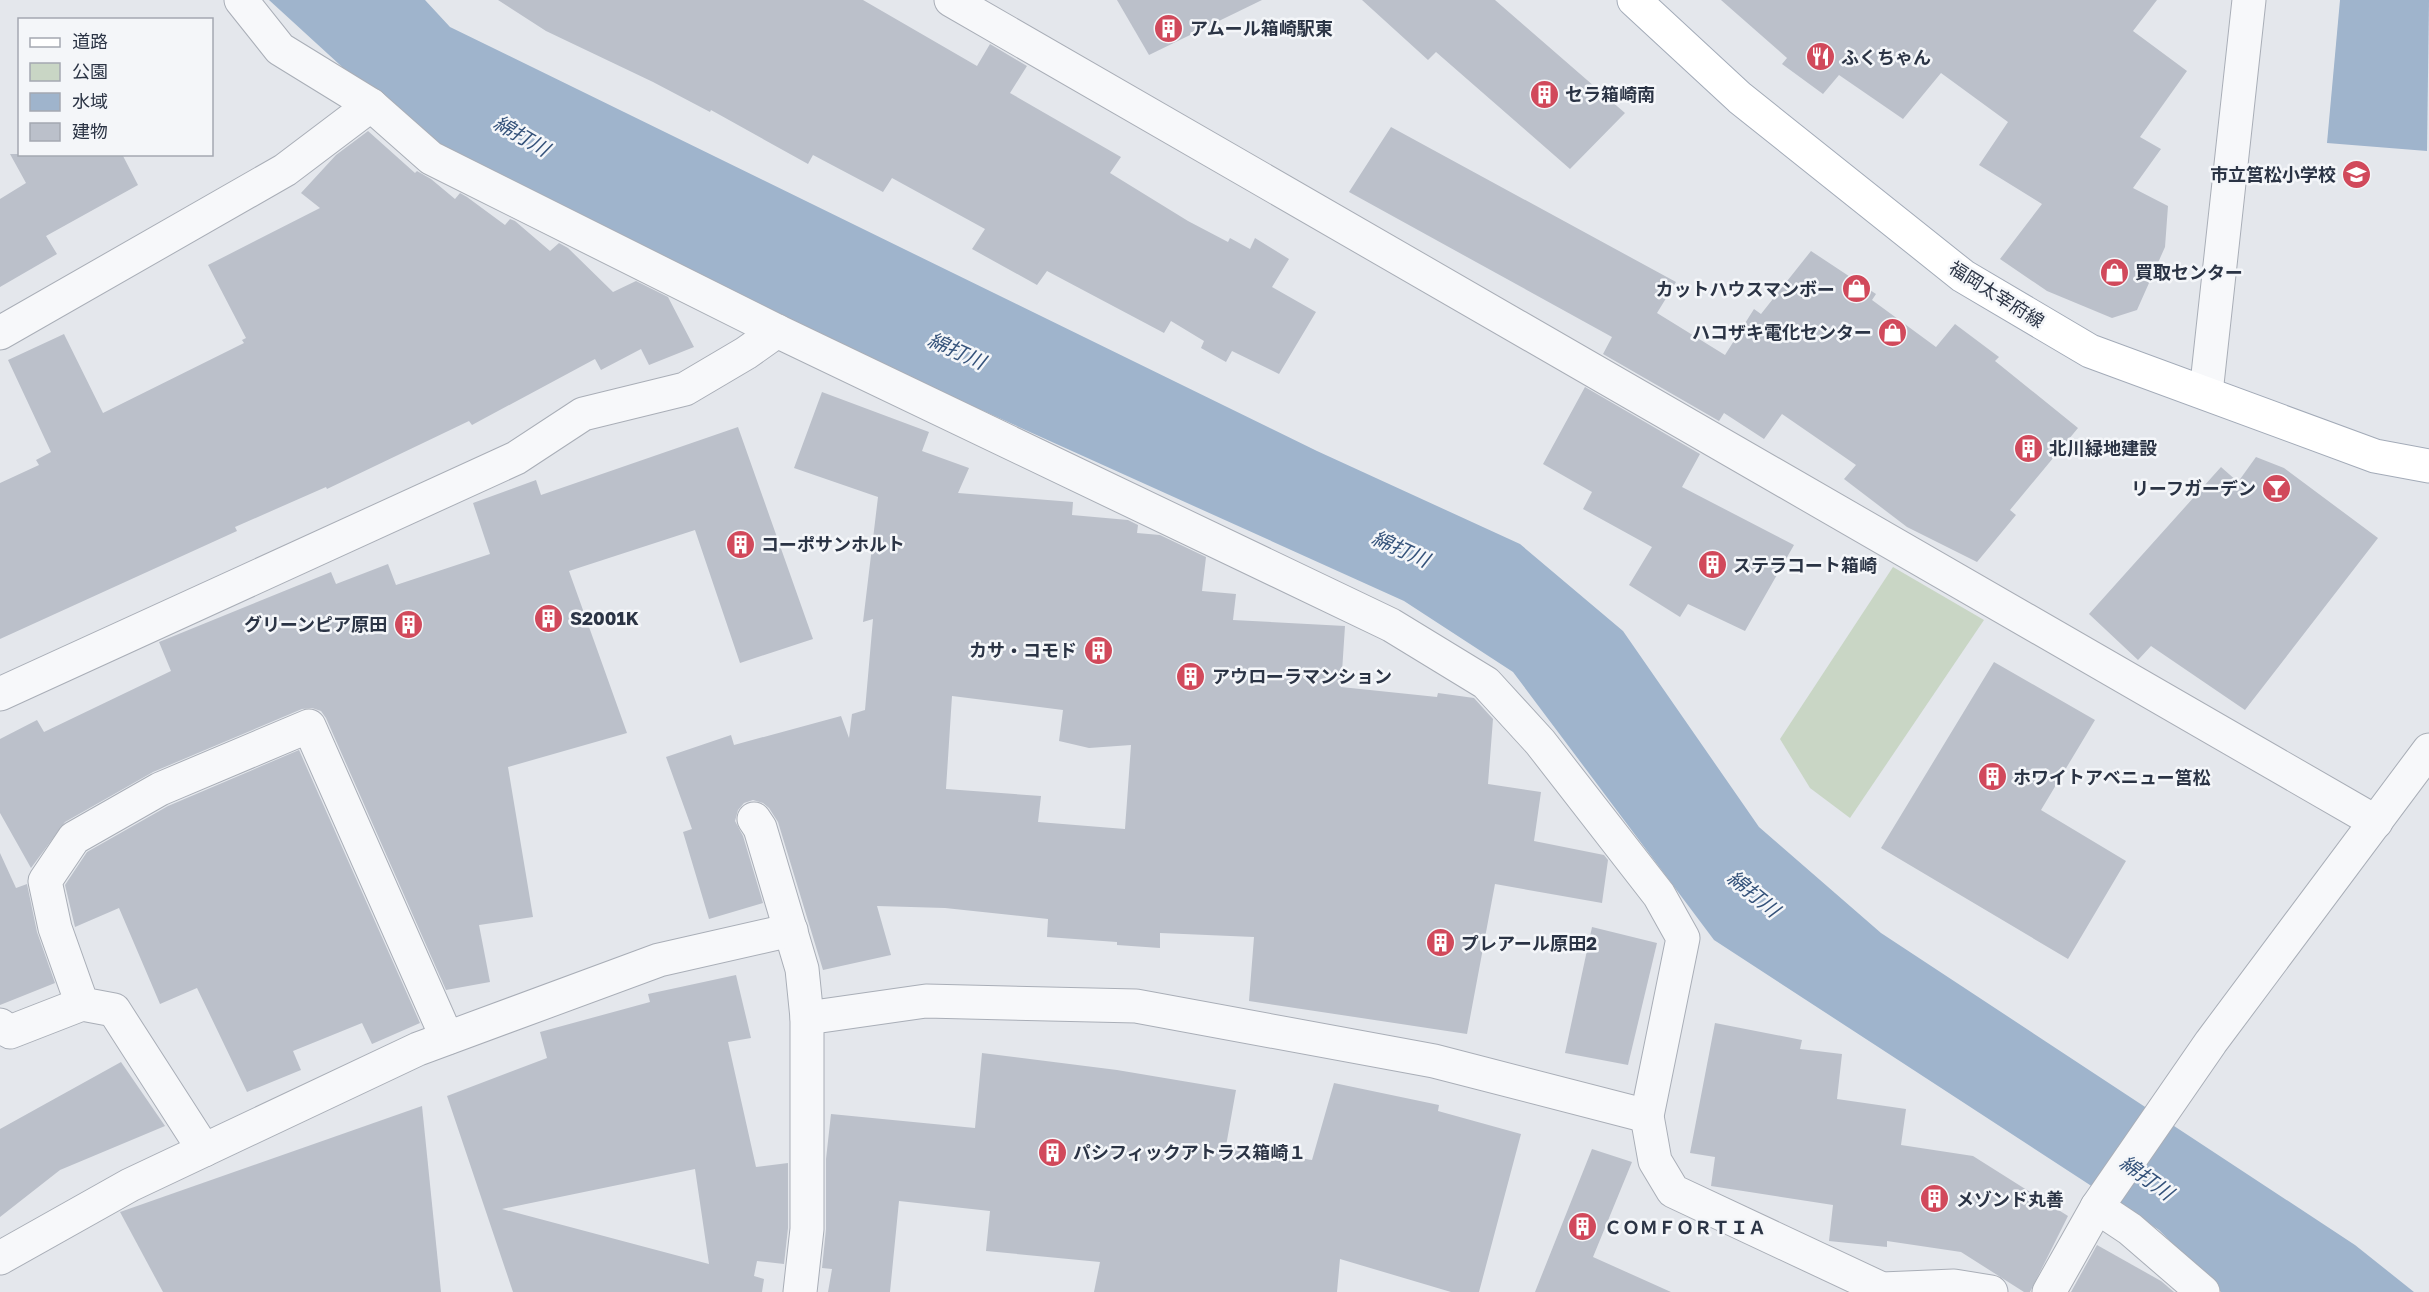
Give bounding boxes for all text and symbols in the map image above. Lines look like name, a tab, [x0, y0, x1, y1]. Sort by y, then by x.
building icon: アムール箱崎駅東	[1153, 12, 1185, 44]
place label: アムール箱崎駅東	[1190, 17, 1333, 39]
legend	[18, 18, 213, 156]
text: 道路	[72, 30, 108, 52]
restaurant icon: ふくちゃん	[1804, 41, 1836, 73]
place label: ふくちゃん	[1841, 46, 1931, 68]
text: 公園	[72, 60, 108, 82]
building icon: セラ箱崎南	[1528, 78, 1560, 110]
place label: セラ箱崎南	[1565, 83, 1655, 105]
text: 水域	[72, 90, 108, 112]
water label: 綿打川	[490, 110, 556, 161]
text: 建物	[72, 120, 108, 142]
school or university icon: 市立筥松小学校	[2341, 158, 2373, 190]
place label: 市立筥松小学校	[2210, 163, 2336, 185]
street label: 福岡太宰府線	[1945, 256, 2049, 332]
shop icon: 買取センター	[2098, 256, 2130, 288]
place label: 買取センター	[2135, 261, 2243, 283]
shop icon: カットハウスマンボー	[1840, 273, 1872, 305]
place label: カットハウスマンボー	[1656, 278, 1835, 300]
shop icon: ハコザキ電化センター	[1877, 316, 1909, 348]
place label: ハコザキ電化センター	[1692, 321, 1872, 343]
water label: 綿打川	[925, 327, 991, 374]
building icon: 北川緑地建設	[2012, 432, 2044, 464]
place label: 北川緑地建設	[2049, 437, 2157, 459]
bar icon: リーフガーデン	[2261, 472, 2293, 504]
place label: リーフガーデン	[2131, 477, 2256, 499]
water label: 綿打川	[1369, 525, 1435, 572]
building icon: コーポサンホルト	[724, 528, 756, 560]
place label: コーポサンホルト	[761, 533, 905, 555]
building icon: ステラコート箱崎	[1696, 549, 1728, 581]
place label: ステラコート箱崎	[1733, 554, 1877, 576]
building icon: S2001K	[533, 602, 565, 634]
place label: S2001K	[570, 607, 639, 629]
building icon: グリーンピア原田	[392, 608, 424, 640]
place label: グリーンピア原田	[244, 613, 387, 635]
building icon: カサ・コモド	[1082, 634, 1114, 666]
place label: カサ・コモド	[969, 639, 1077, 661]
building icon: アウローラマンション	[1175, 660, 1207, 692]
place label: アウローラマンション	[1212, 665, 1392, 687]
building icon: ホワイトアベニュー筥松	[1976, 761, 2008, 793]
place label: ホワイトアベニュー筥松	[2013, 766, 2211, 788]
water label: 綿打川	[1723, 865, 1786, 922]
building icon: プレアール原田2	[1424, 927, 1456, 959]
place label: プレアール原田2	[1461, 932, 1597, 954]
building icon: パシフィックアトラス箱崎１	[1036, 1136, 1068, 1168]
place label: パシフィックアトラス箱崎１	[1073, 1141, 1306, 1163]
water label: 綿打川	[2116, 1150, 2180, 1206]
building icon: メゾンド丸善	[1919, 1183, 1951, 1215]
place label: メゾンド丸善	[1956, 1188, 2064, 1210]
building icon: ＣＯＭＦＯＲＴＩＡ	[1567, 1211, 1599, 1243]
place label: ＣＯＭＦＯＲＴＩＡ	[1604, 1216, 1766, 1238]

